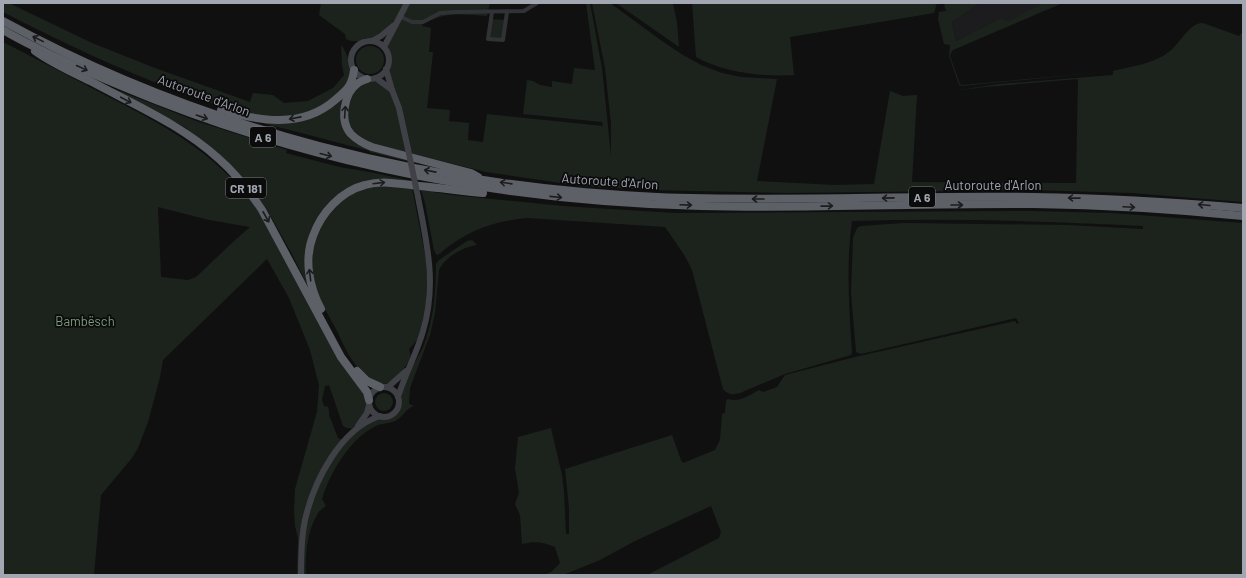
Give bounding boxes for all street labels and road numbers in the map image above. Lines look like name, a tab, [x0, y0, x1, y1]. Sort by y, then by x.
street label: Autoroute d'Arlon	[156, 71, 252, 119]
road number: A 6	[250, 127, 276, 147]
street label: Autoroute d'Arlon	[561, 170, 659, 192]
street label: Autoroute d'Arlon	[944, 177, 1042, 193]
road number: CR 181	[226, 178, 266, 198]
road number: A 6	[909, 187, 935, 207]

